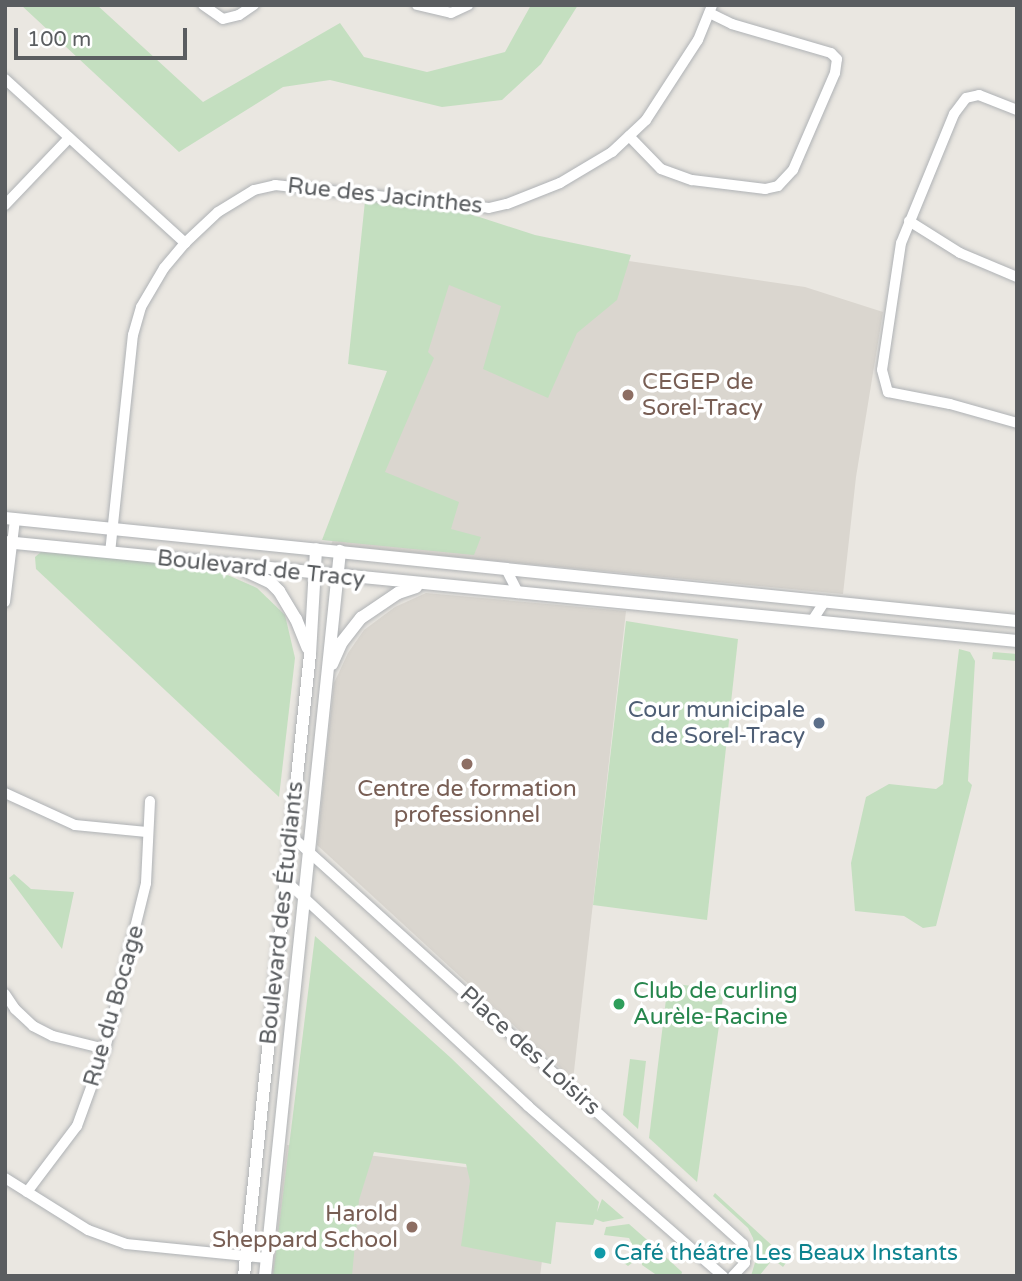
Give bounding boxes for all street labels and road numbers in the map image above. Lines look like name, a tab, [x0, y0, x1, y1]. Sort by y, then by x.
street label: Rue des Jacinthes	[286, 172, 484, 220]
street label: Boulevard de Tracy	[156, 544, 366, 594]
street label: Boulevard des Étudiants	[254, 780, 310, 1046]
street label: Rue du Bocage	[78, 922, 150, 1090]
street label: Place des Loisirs	[454, 981, 606, 1121]

